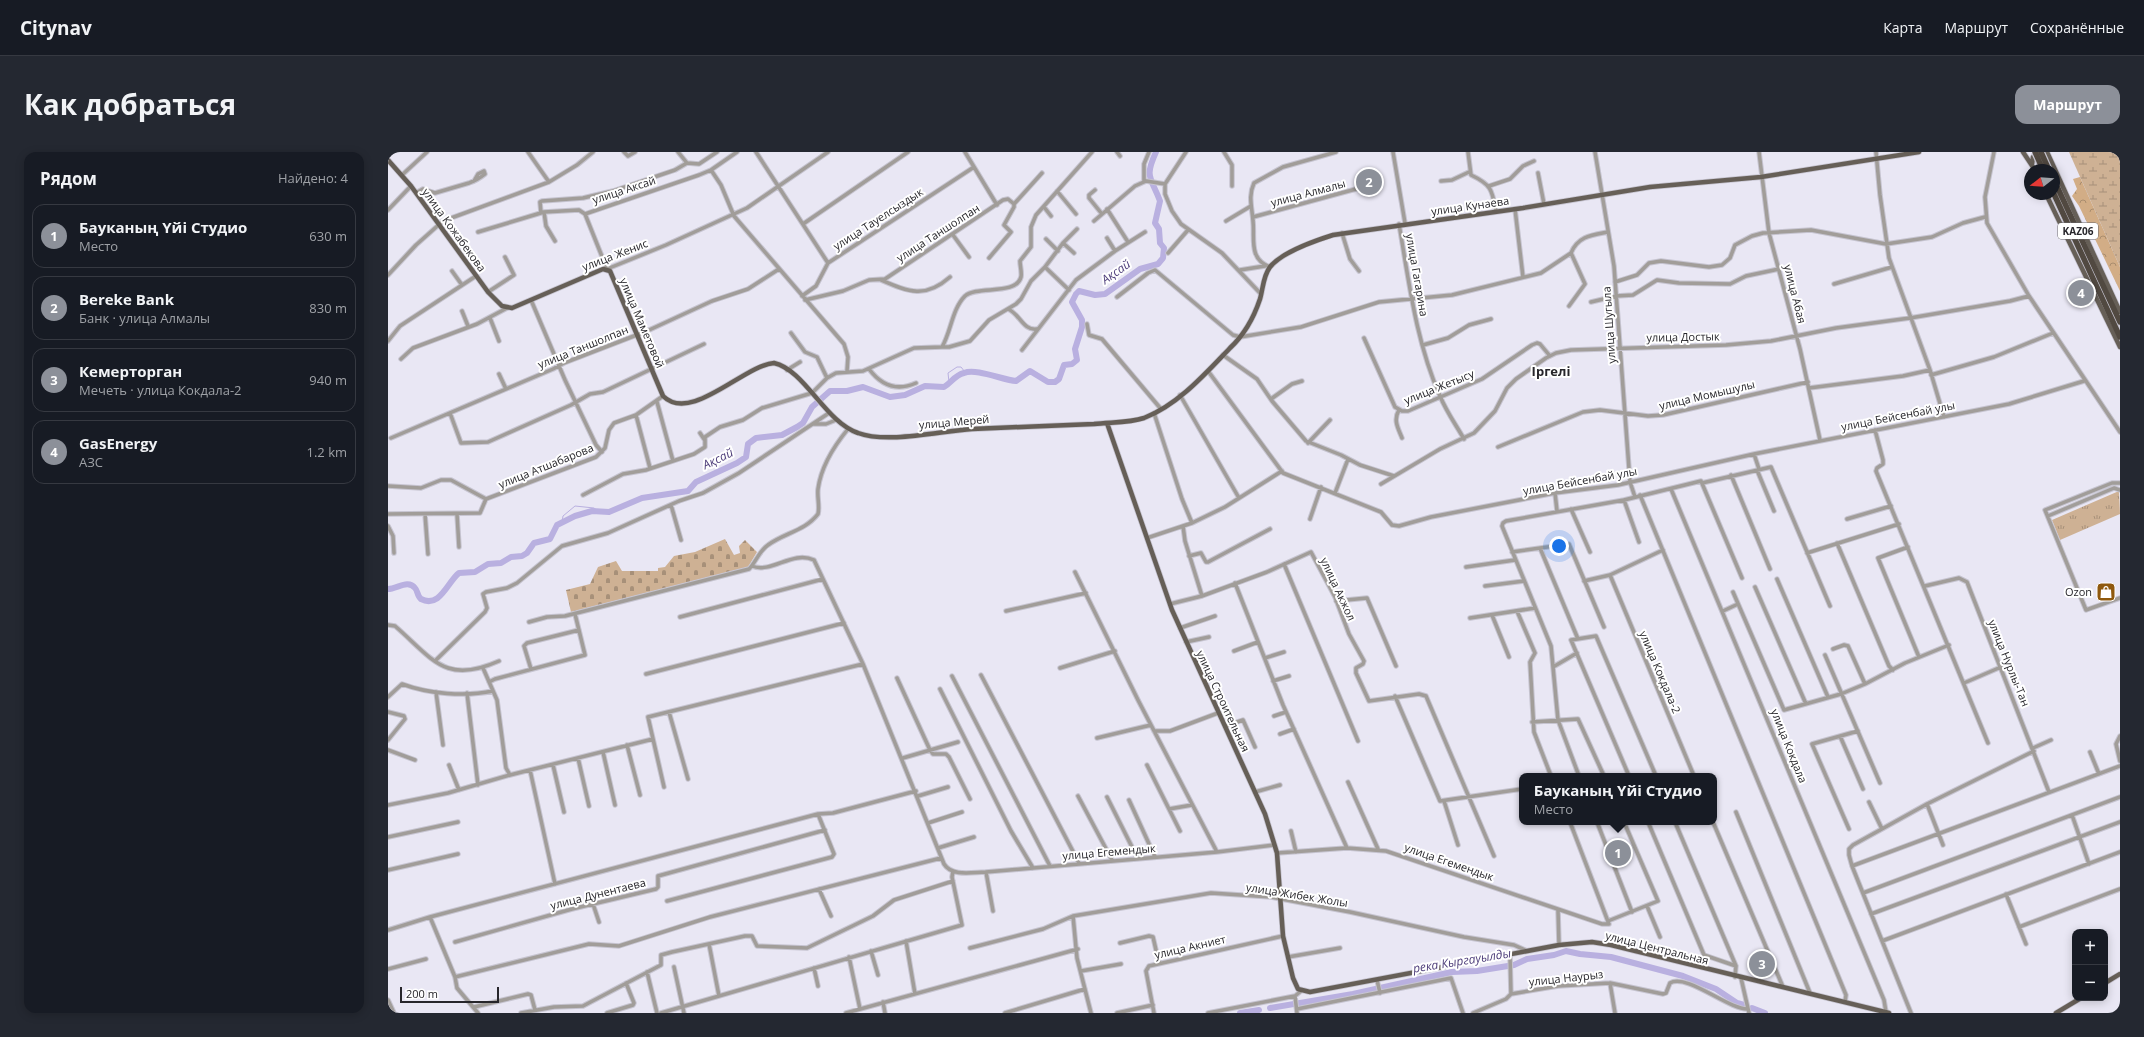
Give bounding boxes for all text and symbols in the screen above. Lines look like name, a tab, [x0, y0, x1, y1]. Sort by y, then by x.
text: Citynav	[20, 15, 92, 41]
text: Карта	[1883, 18, 1922, 37]
text: Маршрут	[1944, 18, 2008, 37]
text: Сохранённые	[2030, 18, 2124, 37]
text: Как добраться	[24, 85, 236, 123]
button: Маршрут	[2015, 85, 2120, 124]
north arrow	[2024, 164, 2060, 200]
text: Рядом	[40, 167, 97, 190]
pin: 2	[1356, 167, 1382, 197]
text: Найдено: 4	[278, 169, 348, 187]
street label: улица Аксай	[590, 172, 657, 207]
street label: улица Алмалы	[1269, 175, 1347, 210]
street label: улица Тауелсыздык	[830, 184, 926, 253]
street label: улица Кожабекова	[419, 185, 490, 274]
street label: улица Кунаева	[1430, 193, 1510, 218]
street label: улица Таншолпан	[893, 200, 982, 265]
text: Бауканың Үйі Студио	[79, 217, 247, 237]
road number: KАZ06	[2058, 223, 2098, 239]
text: 1	[50, 227, 58, 245]
text: 630 m	[309, 227, 347, 245]
street label: улица Гагарина	[1403, 232, 1432, 318]
street label: улица Женис	[580, 235, 650, 274]
text: Место	[79, 237, 118, 255]
water label: Ақсай	[1097, 255, 1134, 288]
street label: улица Абая	[1781, 263, 1810, 325]
street label: улица Маметовой	[617, 275, 668, 370]
pin: 4	[2068, 278, 2094, 308]
street label: улица Шугыла	[1598, 286, 1619, 364]
text: Bereke Bank	[79, 289, 174, 309]
text: 2	[50, 299, 58, 317]
text: 830 m	[309, 299, 347, 317]
text: Банк · улица Алмалы	[79, 309, 210, 327]
street label: улица Таншолпан	[535, 322, 630, 372]
street label: улица Достык	[1646, 328, 1720, 345]
text: Кемерторган	[79, 361, 182, 381]
district label: Іргелі	[1532, 362, 1570, 380]
street label: улица Жетысу	[1401, 365, 1477, 407]
text: 3	[50, 371, 58, 389]
text: 940 m	[309, 371, 347, 389]
street label: улица Момышулы	[1658, 376, 1756, 413]
text: Мечеть · улица Кокдала-2	[79, 381, 242, 399]
street label: улица Бейсенбай улы	[1840, 397, 1956, 434]
street label: улица Мерей	[918, 411, 990, 432]
text: GasEnergy	[79, 433, 157, 453]
street label: улица Атшабарова	[496, 440, 596, 491]
text: 4	[50, 443, 58, 461]
text: 1.2 km	[306, 443, 347, 461]
water label: Ақсай	[699, 444, 736, 474]
text: АЗС	[79, 453, 103, 471]
street label: улица Бейсенбай улы	[1522, 463, 1638, 498]
your location	[1549, 536, 1569, 556]
street label: улица Акжол	[1317, 555, 1360, 623]
shop icon: Ozon	[2095, 581, 2117, 603]
place label: Ozon	[2065, 584, 2092, 599]
street label: улица Нурлы-Тан	[1985, 617, 2034, 709]
street label: улица Кокдала-2	[1636, 628, 1685, 715]
street label: улица Строительная	[1193, 648, 1254, 754]
street label: улица Кокдала	[1768, 707, 1811, 785]
popup	[1519, 773, 1717, 825]
text: Бауканың Үйі Студио	[1534, 780, 1702, 800]
text: Место	[1534, 800, 1573, 818]
pin: 1	[1605, 838, 1631, 868]
street label: улица Егемендык	[1403, 839, 1496, 884]
street label: улица Егемендык	[1062, 840, 1156, 863]
street label: улица Дунентаева	[549, 874, 647, 913]
street label: улица Жибек Жолы	[1245, 879, 1349, 910]
street label: улица Центральная	[1604, 927, 1710, 968]
map controls	[2072, 929, 2108, 1001]
button: +	[2072, 929, 2108, 965]
street label: улица Акниет	[1153, 931, 1227, 962]
water label: река Кыргауылды	[1411, 944, 1513, 977]
pin: 3	[1749, 949, 1775, 979]
button: −	[2072, 965, 2108, 1001]
street label: улица Наурыз	[1528, 966, 1604, 989]
scale bar	[400, 985, 499, 1004]
text: 200 m	[406, 986, 438, 1001]

